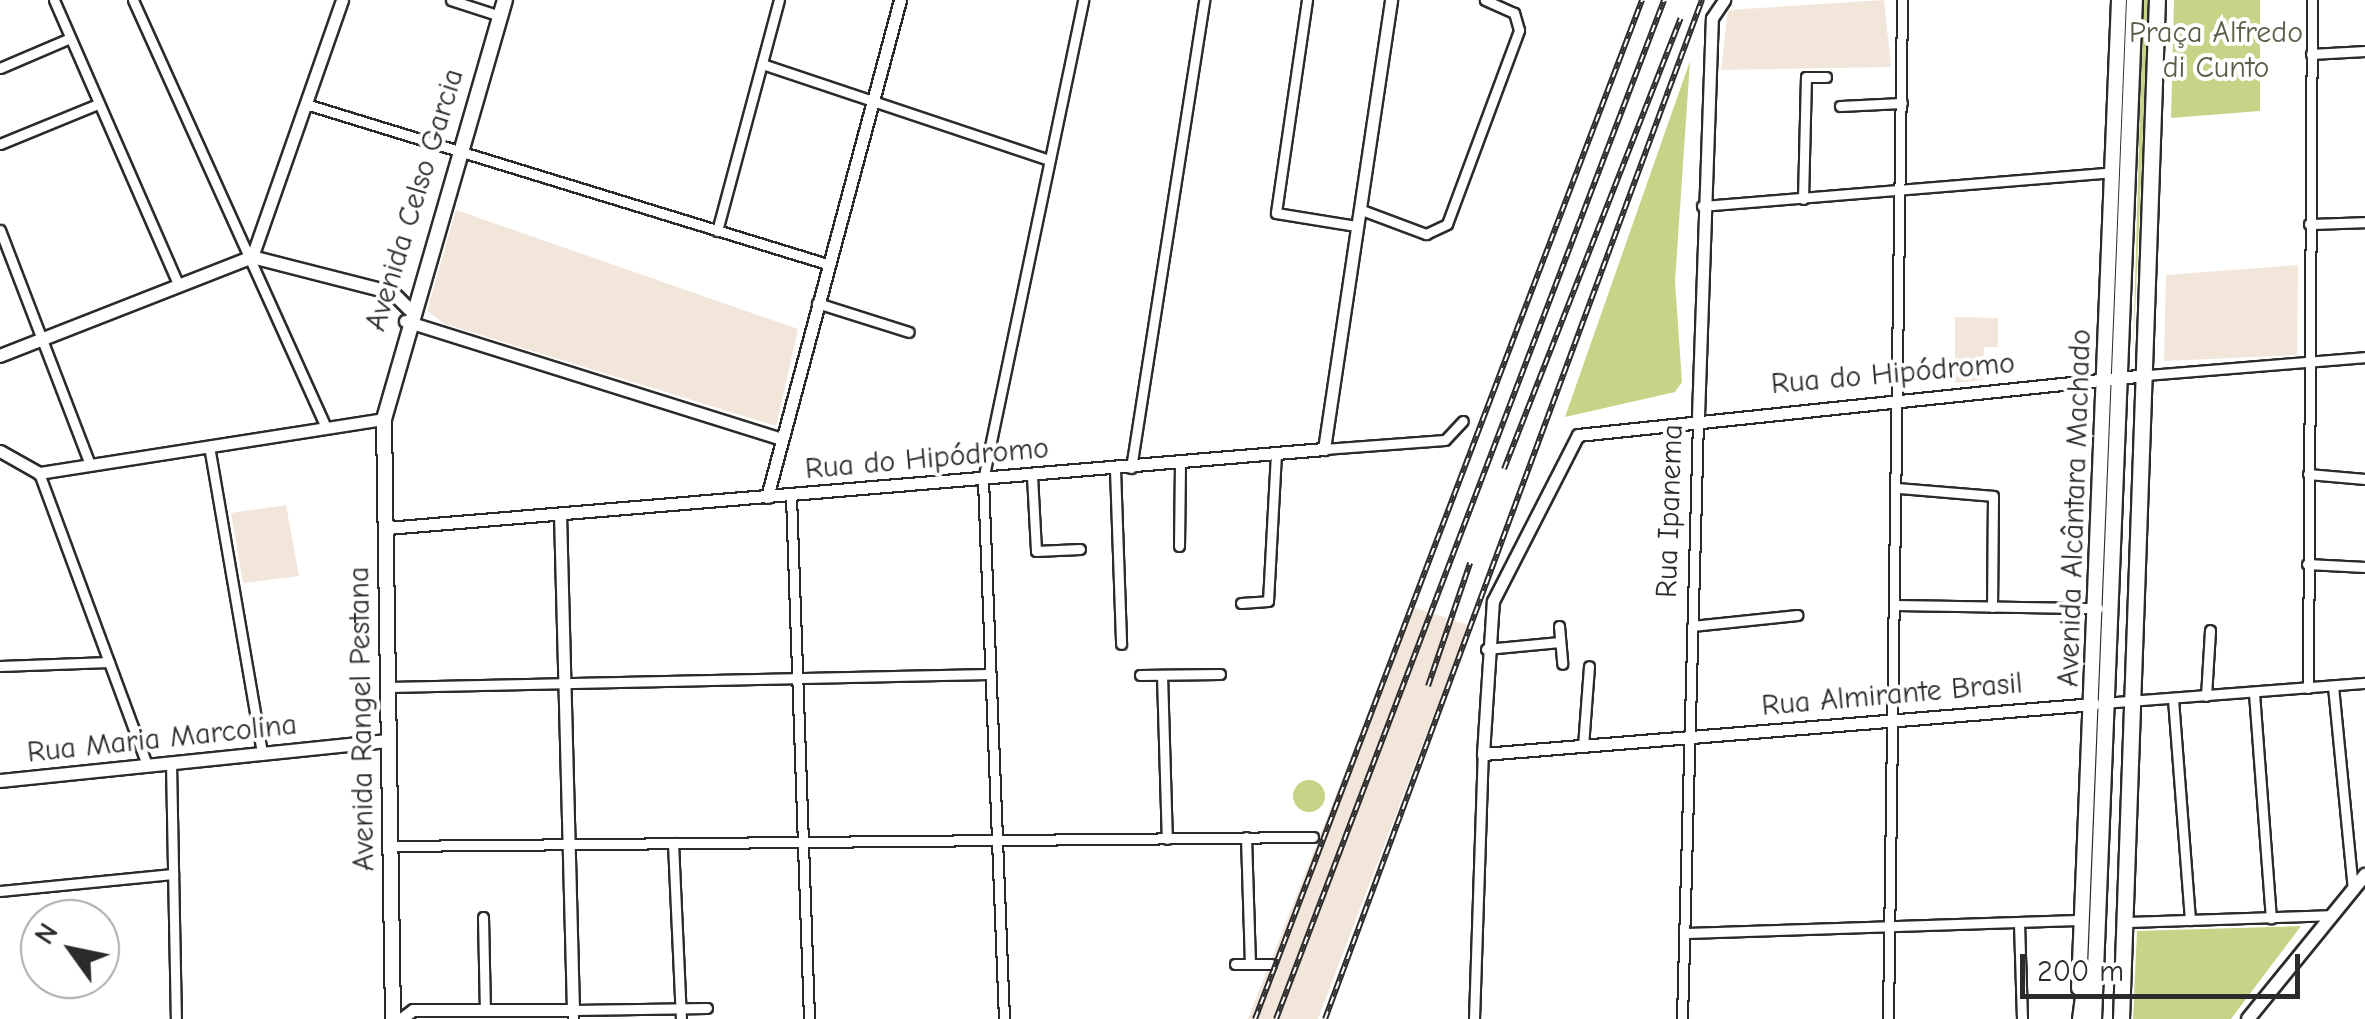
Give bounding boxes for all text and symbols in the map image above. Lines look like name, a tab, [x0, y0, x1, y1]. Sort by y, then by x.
park label: Praça Alfredo di Cunto	[2129, 15, 2303, 86]
street label: Avenida Celso Garcia	[358, 65, 472, 335]
street label: Avenida Alcântara Machado	[2051, 328, 2099, 688]
street label: Rua do Hipódromo	[1770, 345, 2016, 403]
street label: Rua Ipanema	[1649, 424, 1691, 598]
street label: Rua do Hipódromo	[804, 430, 1050, 488]
street label: Avenida Rangel Pestana	[341, 566, 383, 872]
street label: Rua Almirante Brasil	[1760, 666, 2024, 724]
street label: Rua Maria Marcolina	[25, 707, 299, 771]
north arrow	[20, 899, 120, 999]
text: N	[28, 917, 65, 950]
scale bar	[2025, 934, 2305, 996]
text: 200 m	[2037, 954, 2124, 989]

